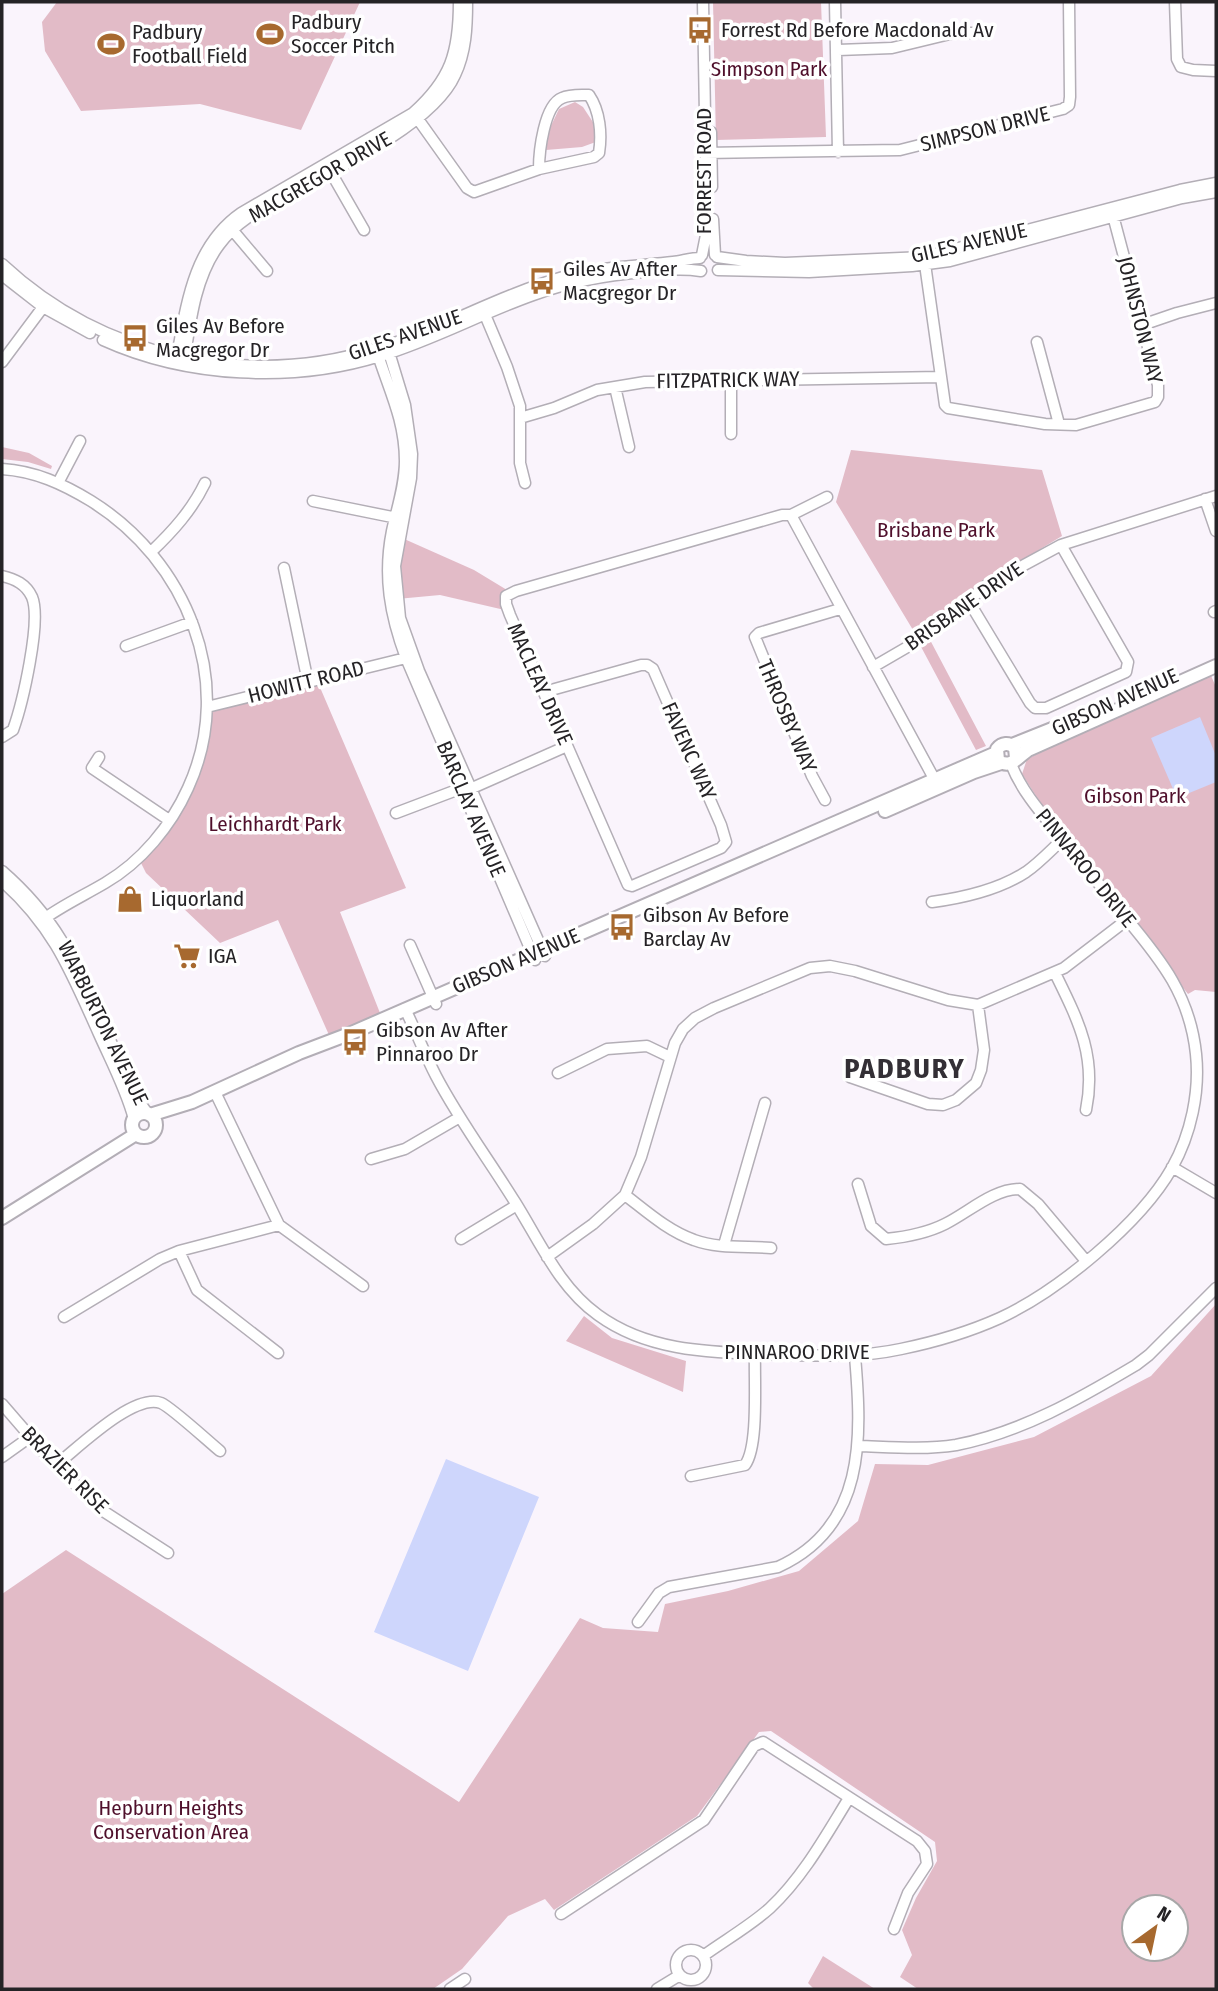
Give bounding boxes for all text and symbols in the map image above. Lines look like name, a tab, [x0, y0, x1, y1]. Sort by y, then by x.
place label: Padbury Soccer Pitch	[291, 9, 395, 59]
bus stop icon: Forrest Rd Before Macdonald Av	[685, 15, 715, 45]
place label: Forrest Rd Before Macdonald Av	[721, 17, 994, 43]
place label: Padbury Football Field	[132, 19, 247, 69]
sports icon: Padbury Soccer Pitch	[255, 19, 285, 49]
sports icon: Padbury Football Field	[96, 29, 126, 59]
park label: Simpson Park	[711, 56, 827, 82]
street label: SIMPSON DRIVE	[918, 100, 1053, 158]
street label: FORREST ROAD	[691, 108, 717, 234]
street label: MACGREGOR DRIVE	[244, 126, 396, 228]
street label: GILES AVENUE	[909, 217, 1030, 269]
street label: JOHNSTON WAY	[1112, 254, 1169, 387]
place label: Giles Av After Macgregor Dr	[563, 256, 678, 306]
bus stop icon: Giles Av After Macgregor Dr	[527, 266, 557, 296]
street label: GILES AVENUE	[345, 303, 465, 367]
place label: Giles Av Before Macgregor Dr	[156, 313, 285, 363]
bus stop icon: Giles Av Before Macgregor Dr	[120, 323, 150, 353]
street label: FITZPATRICK WAY	[656, 366, 800, 394]
park label: Brisbane Park	[877, 517, 995, 543]
street label: BRISBANE DRIVE	[900, 556, 1028, 656]
street label: MACLEAY DRIVE	[502, 619, 579, 749]
street label: HOWITT ROAD	[245, 655, 367, 709]
street label: THROSBY WAY	[752, 656, 823, 777]
street label: GIBSON AVENUE	[1048, 662, 1183, 742]
street label: FAVENC WAY	[656, 698, 722, 804]
street label: BARCLAY AVENUE	[431, 737, 511, 881]
park label: Gibson Park	[1084, 783, 1186, 809]
street label: PINNAROO DRIVE	[1030, 803, 1142, 933]
park label: Leichhardt Park	[208, 811, 342, 837]
shop icon: Liquorland	[115, 884, 145, 914]
place label: Liquorland	[151, 886, 244, 912]
place label: Gibson Av Before Barclay Av	[643, 902, 789, 952]
bus stop icon: Gibson Av Before Barclay Av	[607, 912, 637, 942]
street label: GIBSON AVENUE	[448, 922, 584, 1000]
street label: WARBURTON AVENUE	[52, 937, 154, 1109]
supermarket icon: IGA	[172, 941, 202, 971]
place label: IGA	[208, 943, 237, 969]
place label: Gibson Av After Pinnaroo Dr	[376, 1017, 508, 1067]
bus stop icon: Gibson Av After Pinnaroo Dr	[340, 1027, 370, 1057]
district label: PADBURY	[844, 1052, 966, 1085]
street label: PINNAROO DRIVE	[724, 1339, 870, 1365]
street label: BRAZIER RISE	[16, 1421, 114, 1519]
park label: Hepburn Heights Conservation Area	[93, 1795, 249, 1845]
north arrow	[1120, 1893, 1190, 1963]
text: N	[1153, 1901, 1175, 1927]

